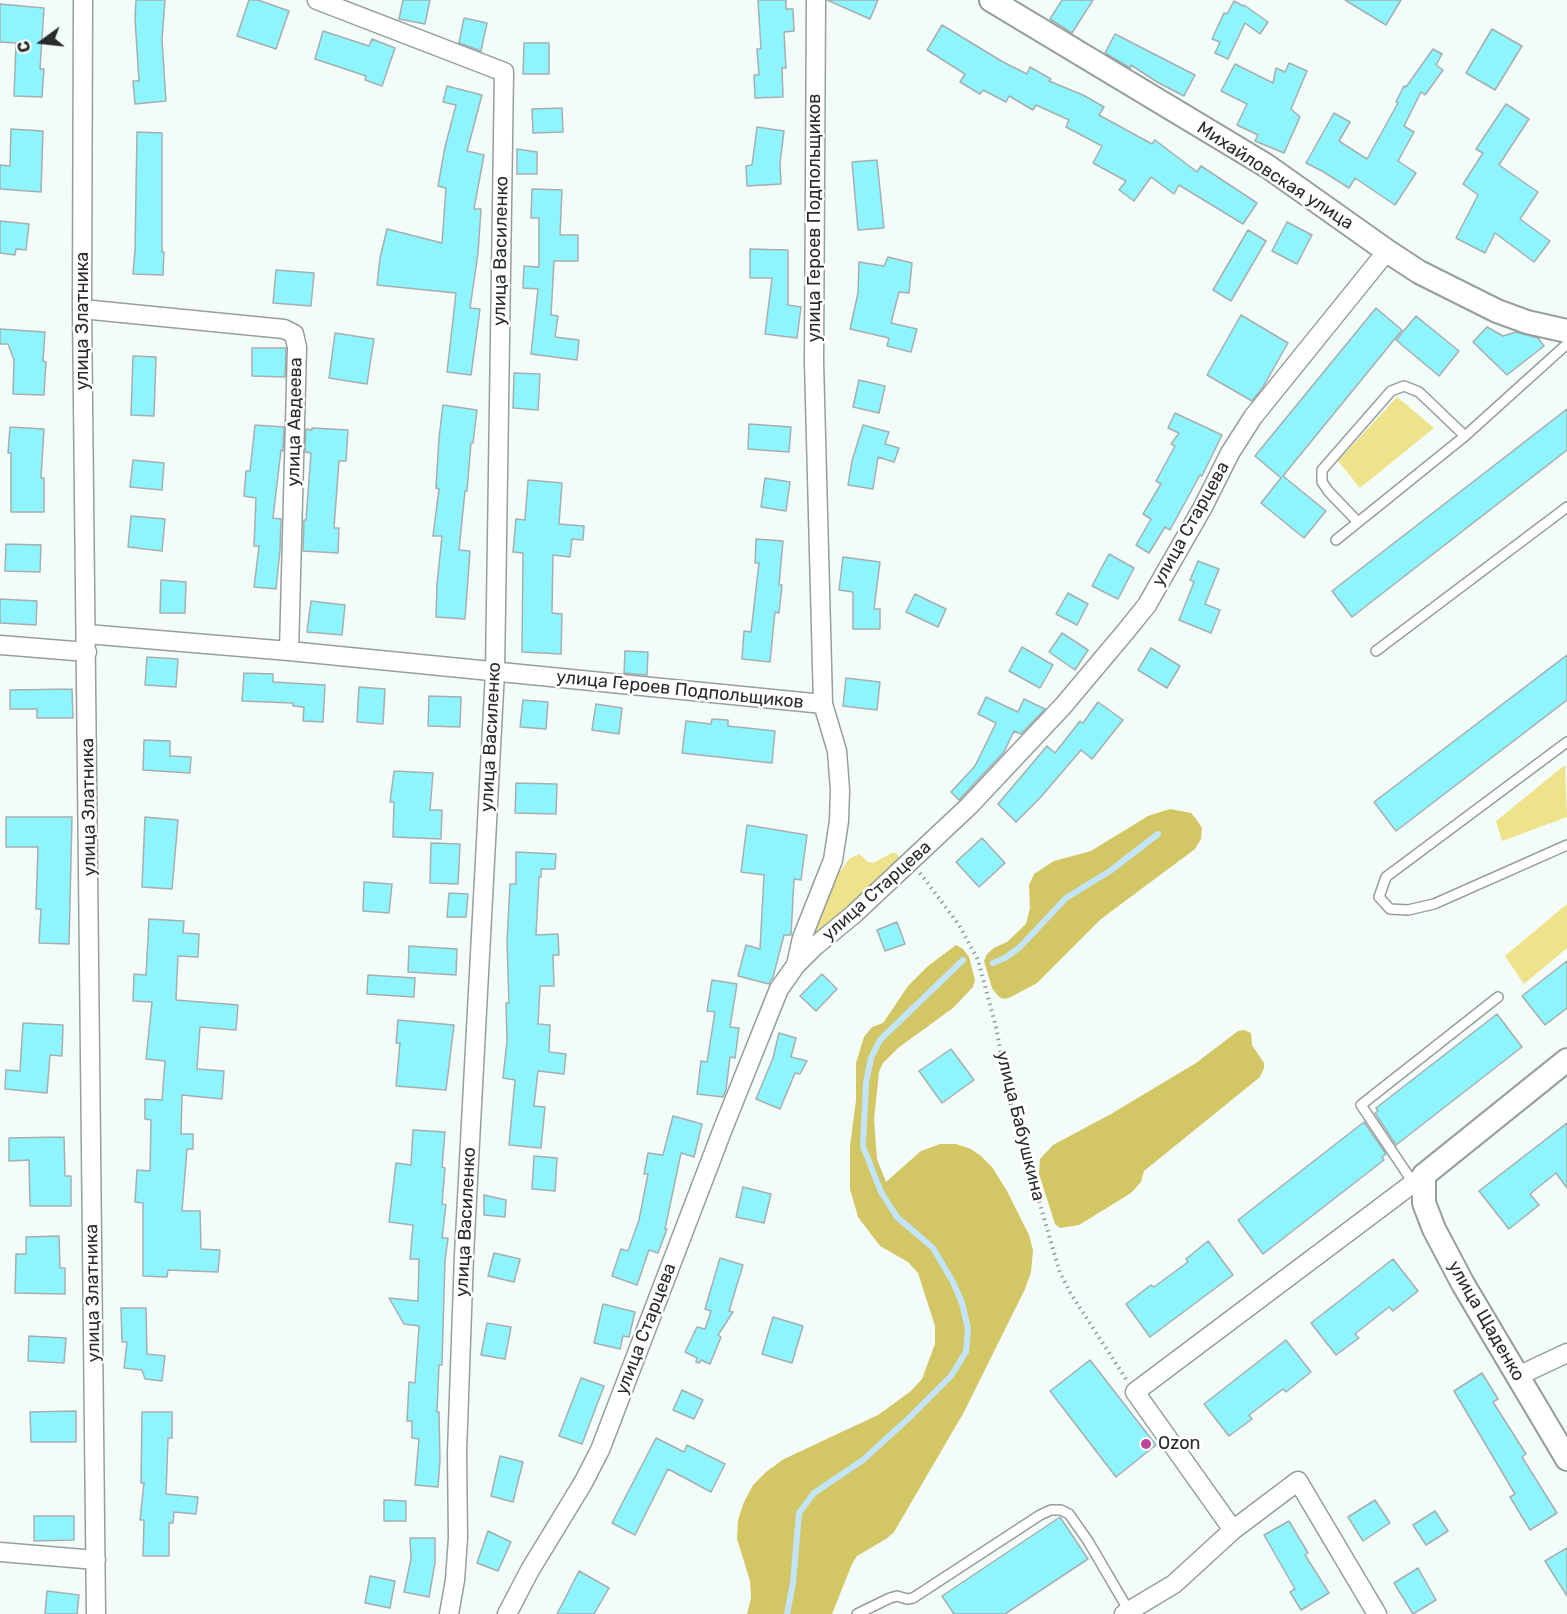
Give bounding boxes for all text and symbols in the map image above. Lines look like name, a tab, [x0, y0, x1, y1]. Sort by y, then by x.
north arrow	[12, 12, 72, 72]
text: С	[14, 39, 35, 55]
street label: улица Героев Подпольщиков	[804, 94, 826, 342]
street label: Михайловская улица	[1193, 117, 1357, 235]
street label: улица Василенко	[489, 176, 513, 326]
street label: улица Златника	[72, 252, 94, 390]
street label: улица Авдеева	[283, 357, 307, 487]
street label: улица Старцева	[1148, 458, 1234, 590]
street label: улица Василенко	[476, 662, 506, 812]
street label: улица Героев Подпольщиков	[555, 666, 805, 714]
street label: улица Златника	[77, 738, 101, 876]
street label: улица Старцева	[818, 836, 936, 946]
street label: улица Бабушкина	[991, 1049, 1049, 1203]
street label: улица Василенко	[451, 1147, 481, 1297]
street label: улица Златника	[81, 1224, 105, 1362]
street label: улица Щаденко	[1443, 1257, 1529, 1385]
street label: улица Старцева	[611, 1260, 681, 1398]
place label: Ozon	[1158, 1433, 1200, 1455]
marker: Ozon	[1139, 1437, 1153, 1451]

